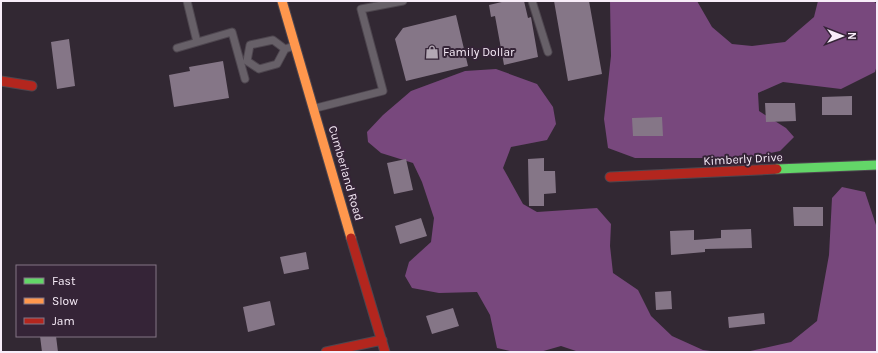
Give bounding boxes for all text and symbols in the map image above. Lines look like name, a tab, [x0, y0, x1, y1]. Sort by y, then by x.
north arrow	[822, 16, 862, 56]
text: N	[845, 32, 858, 40]
shop icon: Family Dollar	[424, 44, 440, 60]
place label: Family Dollar	[443, 45, 515, 59]
street label: Cumberland Road	[326, 124, 366, 222]
street label: Kimberly Drive	[703, 150, 783, 168]
legend	[16, 265, 156, 337]
text: Fast	[52, 274, 76, 288]
text: Slow	[52, 294, 78, 308]
text: Jam	[52, 314, 75, 328]

